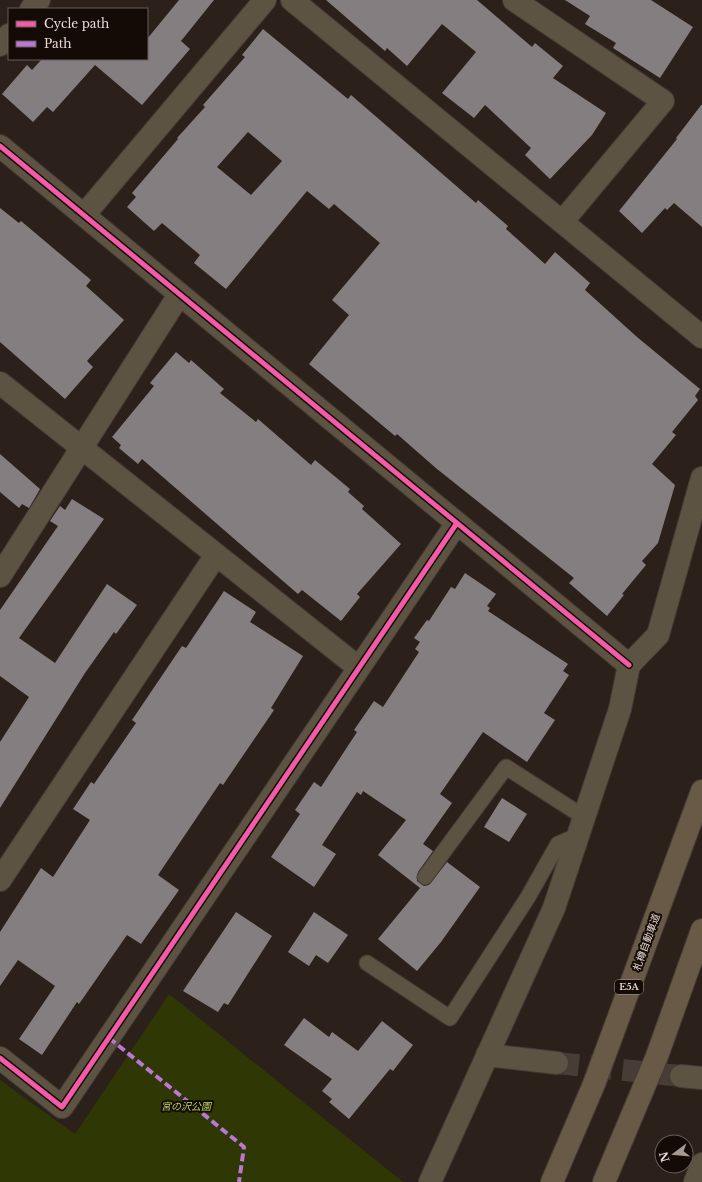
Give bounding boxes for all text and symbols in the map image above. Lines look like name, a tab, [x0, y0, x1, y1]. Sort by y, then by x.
legend	[8, 8, 148, 60]
text: Cycle path	[44, 16, 109, 31]
text: Path	[44, 36, 72, 51]
street label: 札樽自動車道	[630, 912, 663, 973]
road number: E5A	[615, 980, 643, 994]
park label: 宮の沢公園	[161, 1100, 213, 1113]
north arrow	[654, 1134, 694, 1174]
text: N	[656, 1149, 673, 1164]

